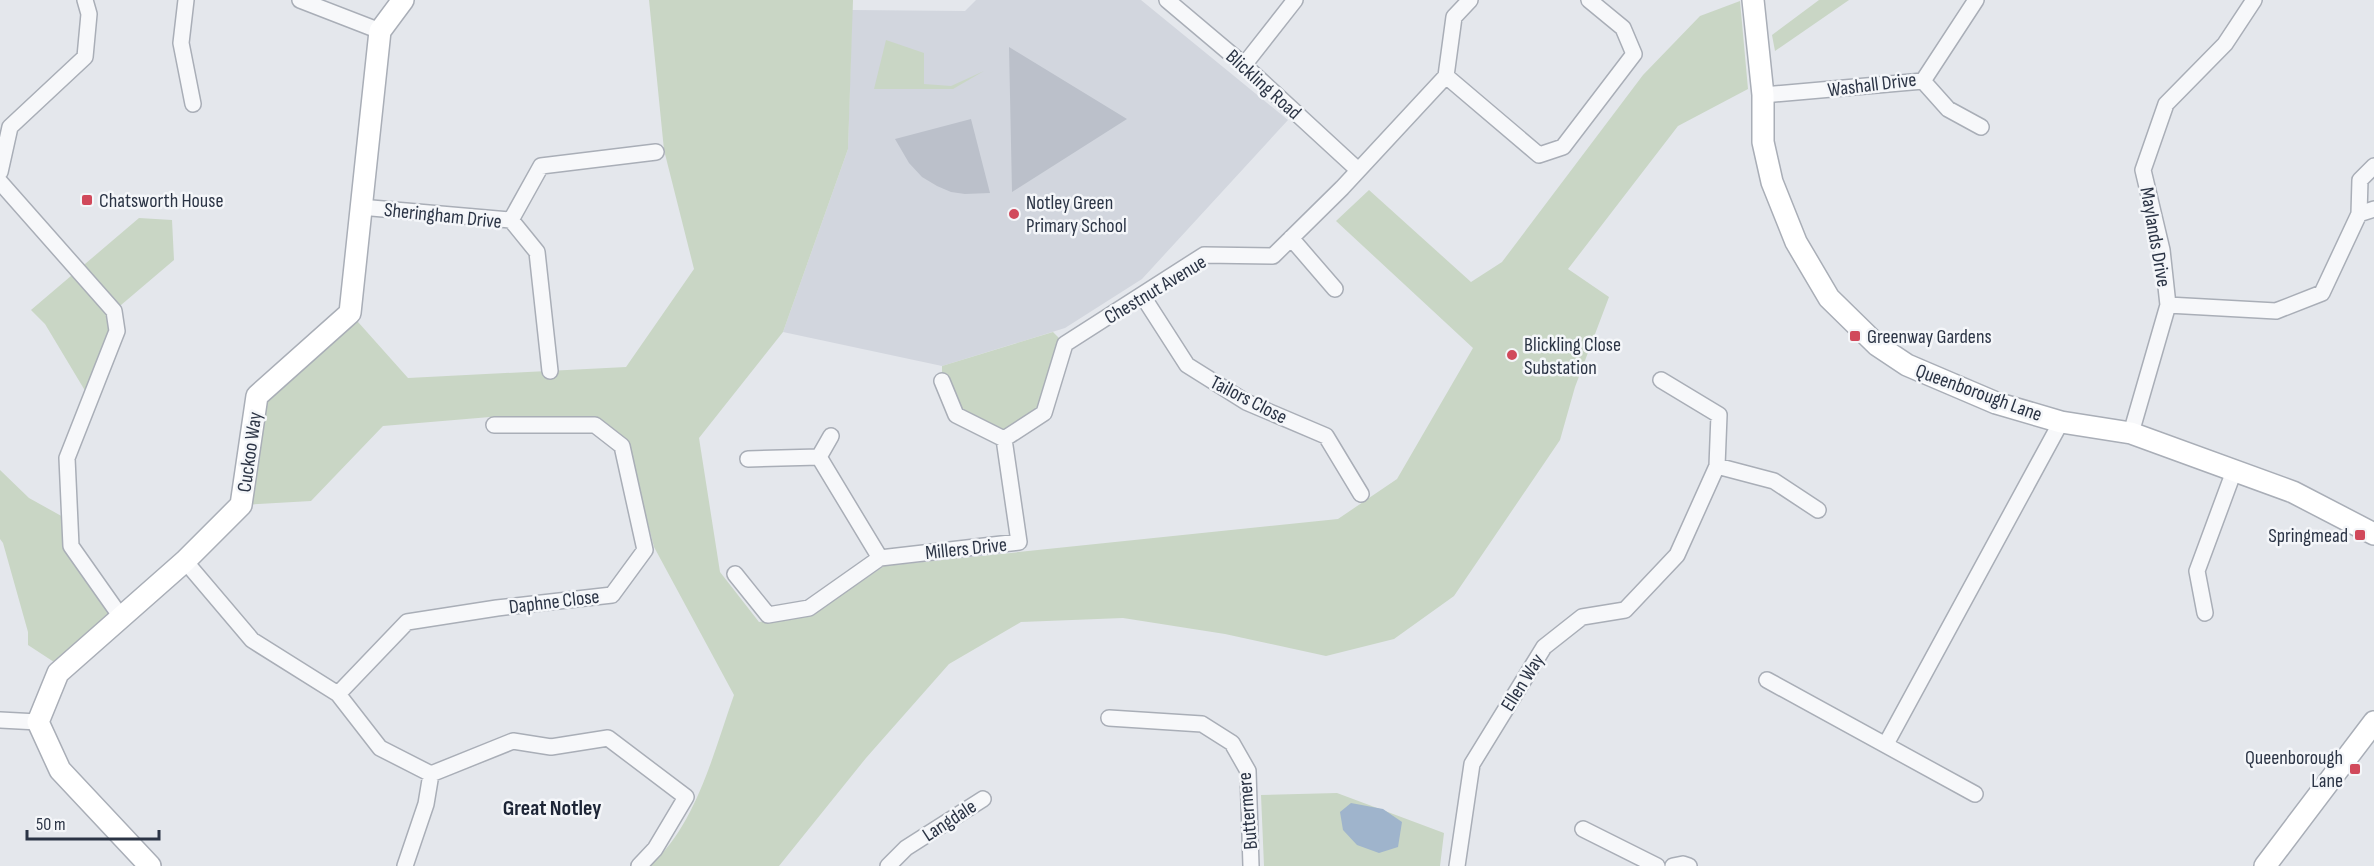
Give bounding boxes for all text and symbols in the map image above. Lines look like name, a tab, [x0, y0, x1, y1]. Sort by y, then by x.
street label: Blickling Road	[1221, 45, 1306, 125]
street label: Washall Drive	[1826, 68, 1918, 102]
street label: Maylands Drive	[2134, 185, 2176, 289]
place label: Chatsworth House	[99, 189, 223, 213]
place label: Notley Green Primary School	[1026, 191, 1127, 238]
marker: Chatsworth House	[80, 193, 94, 207]
street label: Sheringham Drive	[383, 198, 503, 234]
marker: Notley Green Primary School	[1007, 207, 1021, 221]
street label: Chestnut Avenue	[1100, 250, 1211, 330]
place label: Greenway Gardens	[1867, 325, 1992, 349]
marker: Greenway Gardens	[1848, 329, 1862, 343]
place label: Blickling Close Substation	[1524, 333, 1621, 380]
marker: Blickling Close Substation	[1505, 348, 1519, 362]
street label: Queenborough Lane	[1912, 359, 2045, 427]
street label: Tailors Close	[1206, 370, 1291, 429]
street label: Cuckoo Way	[232, 410, 268, 494]
place label: Springmead	[2268, 524, 2348, 548]
marker: Springmead	[2353, 528, 2367, 542]
street label: Millers Drive	[924, 533, 1008, 565]
street label: Daphne Close	[508, 585, 601, 619]
street label: Ellen Way	[1496, 649, 1550, 716]
place label: Queenborough Lane	[2245, 746, 2343, 793]
marker: Queenborough Lane	[2348, 762, 2362, 776]
street label: Buttermere	[1233, 771, 1263, 851]
district label: Great Notley	[503, 795, 601, 822]
street label: Langdale	[918, 795, 981, 847]
scale bar	[27, 803, 159, 841]
text: 50 m	[36, 814, 66, 835]

